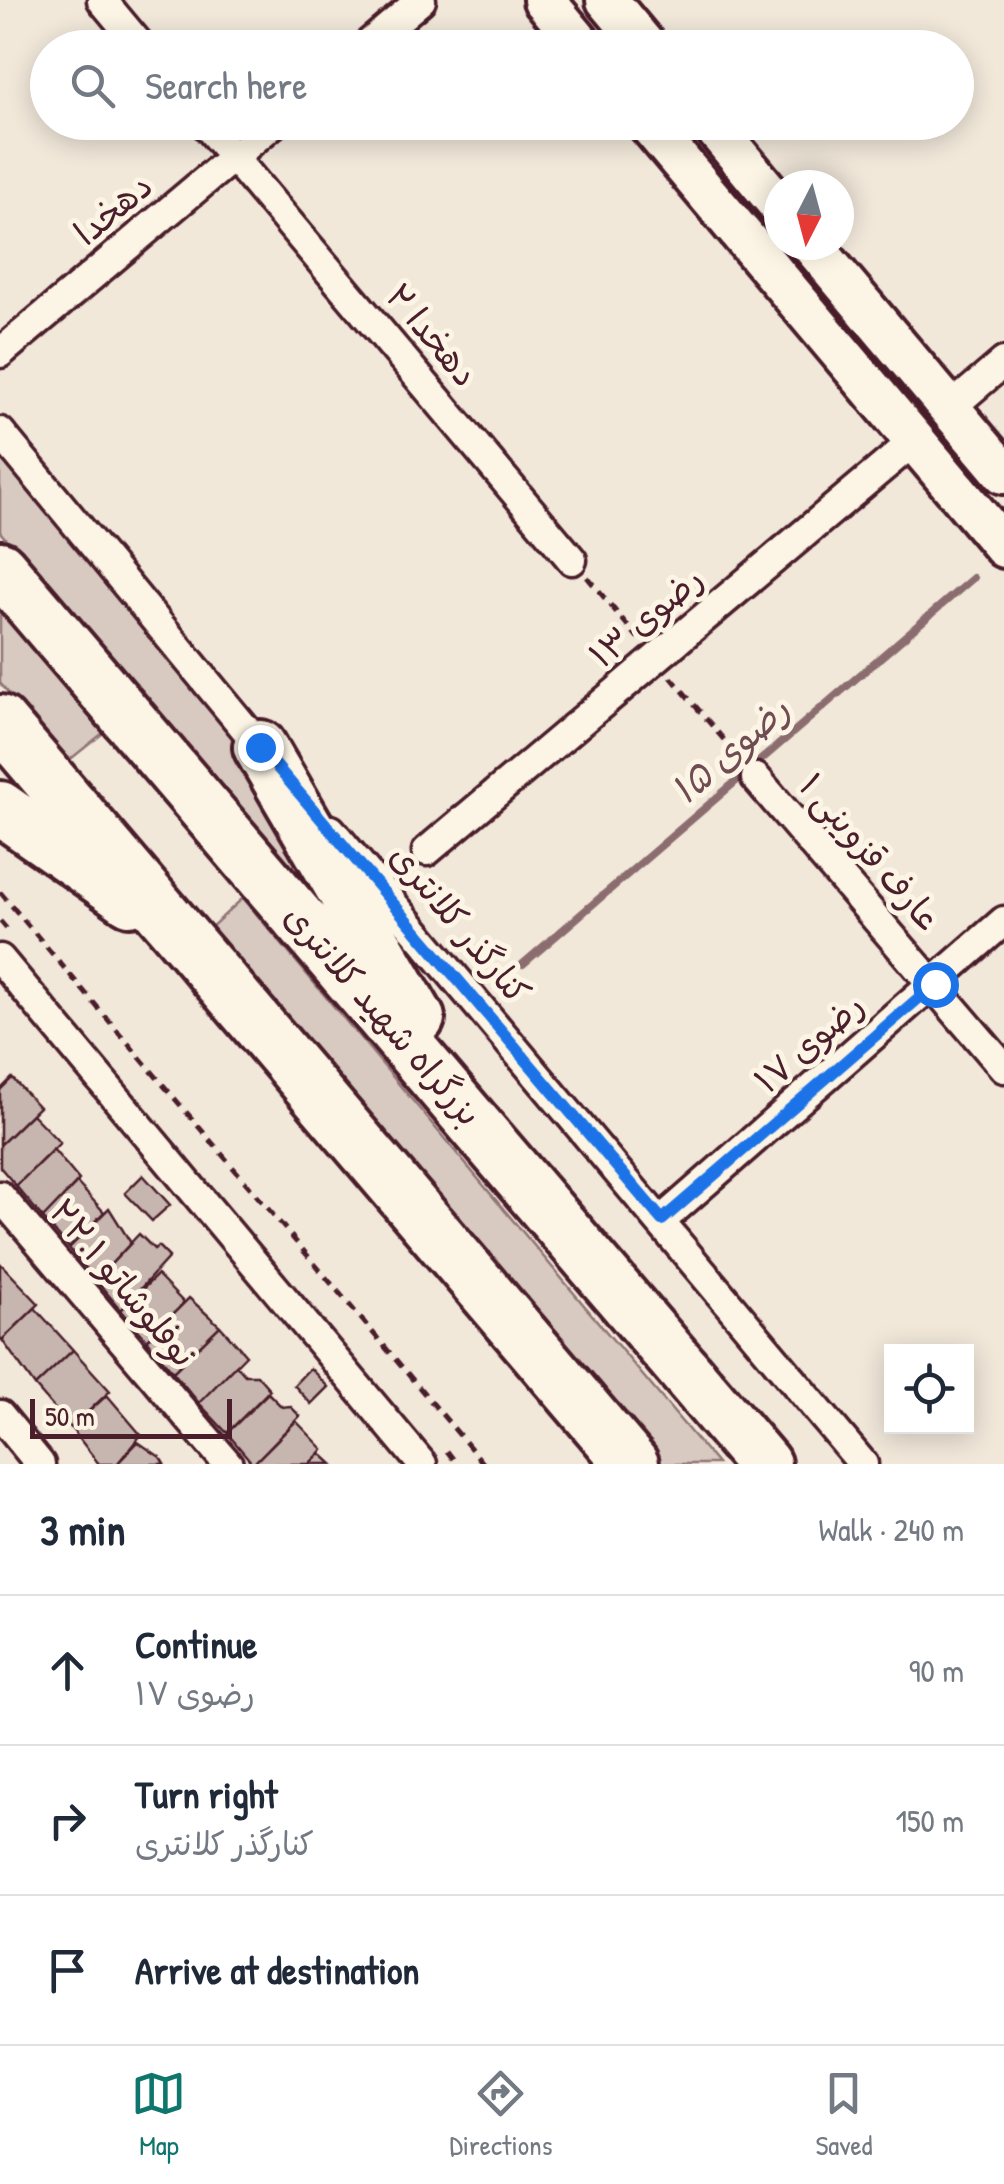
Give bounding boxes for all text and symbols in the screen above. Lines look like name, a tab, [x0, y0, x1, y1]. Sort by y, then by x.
search box	[30, 30, 974, 140]
icon: search	[65, 58, 120, 113]
text: Search here	[145, 59, 307, 111]
street label: دهخدا	[64, 162, 162, 255]
north arrow	[764, 170, 854, 260]
street label: دهخدا ۲	[376, 273, 489, 396]
street label: رضوی ۱۳	[579, 555, 713, 678]
water label: رضوی ۱۵	[659, 683, 800, 815]
route end	[238, 725, 284, 771]
street label: عارف قزوینی ۱	[789, 763, 952, 940]
street label: کنارگذر کلانتری	[379, 834, 541, 1014]
street label: بزرگراه شهید کلانتری	[274, 894, 493, 1136]
route start	[913, 962, 959, 1008]
street label: رضوی ۱۷	[744, 982, 874, 1103]
street label: نوفلوشاتو ۲۲.۱	[39, 1189, 208, 1377]
map controls	[884, 1344, 974, 1434]
button: locate	[884, 1344, 974, 1434]
scale bar	[30, 1394, 232, 1438]
text: 50 m	[45, 1397, 95, 1435]
text: 3 min	[40, 1501, 125, 1558]
text: Walk · 240 m	[818, 1508, 964, 1551]
text: Continue	[135, 1618, 257, 1670]
icon: ahead	[40, 1643, 95, 1698]
text: 90 m	[909, 1649, 964, 1692]
text: رضوی ۱۷	[135, 1672, 255, 1715]
text: Turn right	[135, 1768, 278, 1820]
icon: right	[40, 1793, 95, 1848]
text: 150 m	[895, 1799, 964, 1842]
text: کنارگذر کلانتری	[135, 1822, 314, 1865]
icon: arrive	[40, 1943, 95, 1998]
text: Arrive at destination	[135, 1944, 419, 1996]
tab: Map	[131, 2066, 186, 2164]
tab: Directions	[449, 2066, 552, 2164]
tab: Saved	[815, 2066, 873, 2164]

